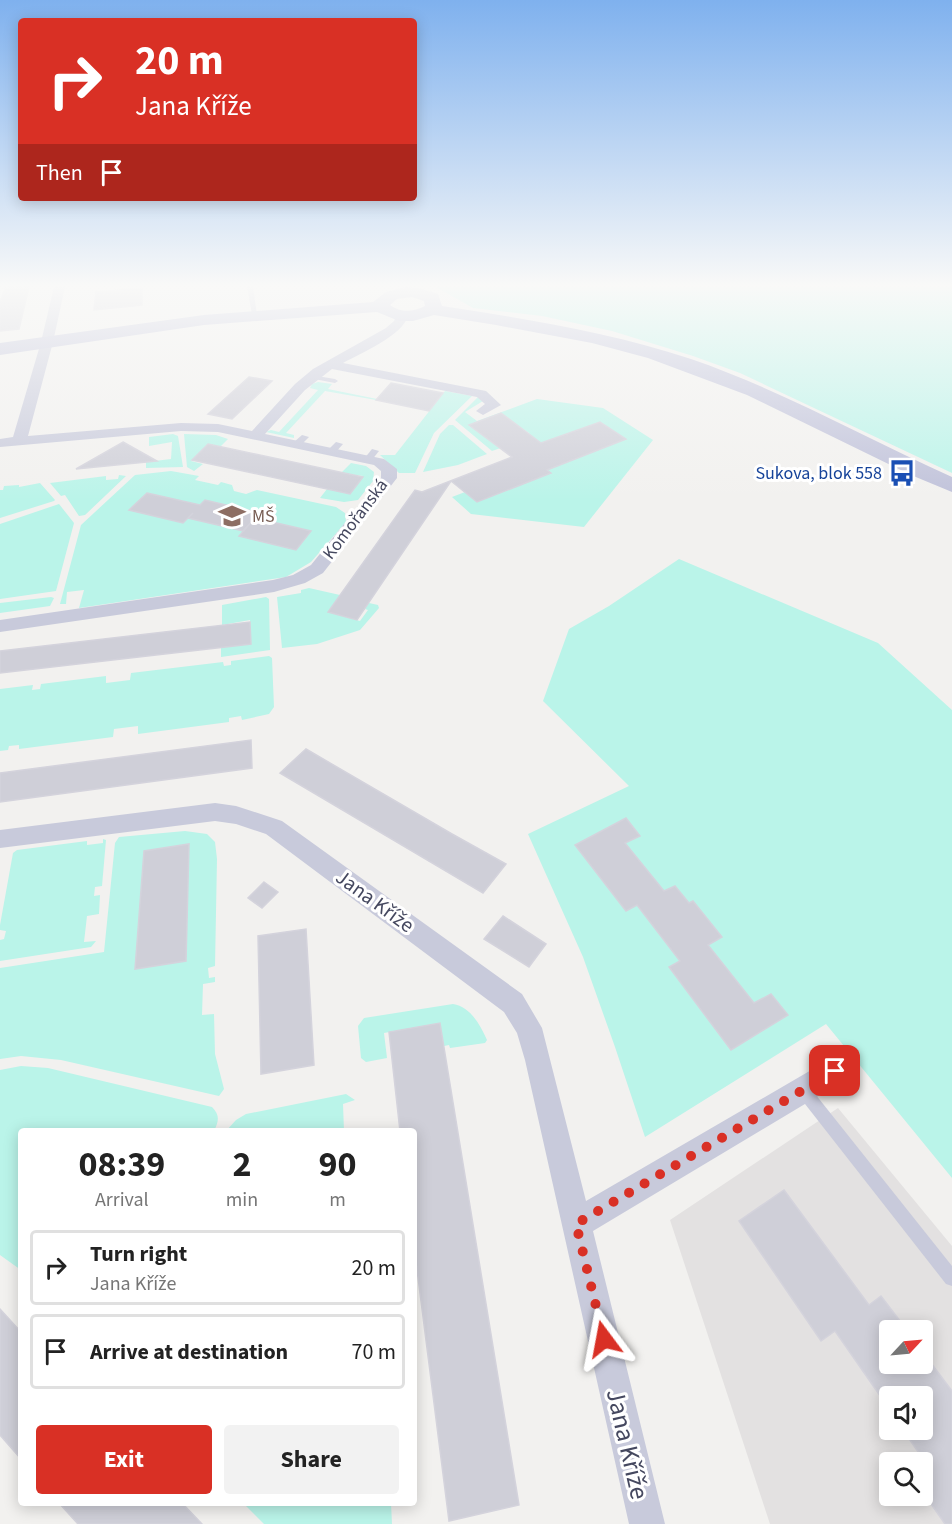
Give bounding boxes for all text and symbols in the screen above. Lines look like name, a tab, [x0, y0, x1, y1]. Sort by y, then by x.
text: 20 m	[135, 31, 224, 91]
icon: right	[36, 42, 114, 120]
text: Jana Kříže	[135, 87, 252, 126]
icon: arrive	[95, 156, 128, 189]
text: Then	[36, 157, 83, 189]
bus stop icon: Sukova, blok 558	[887, 458, 917, 488]
place label: Sukova, blok 558	[755, 461, 882, 486]
street label: Komořanská	[317, 474, 394, 565]
school or university icon: MŠ	[217, 501, 247, 531]
place label: MŠ	[252, 504, 275, 529]
street label: Jana Kříže	[330, 862, 420, 940]
pin	[809, 1045, 860, 1096]
icon: arrive	[818, 1054, 851, 1087]
text: 08:39	[78, 1139, 165, 1190]
text: 2	[232, 1139, 251, 1190]
text: 90	[319, 1139, 357, 1190]
text: Arrival	[95, 1186, 149, 1214]
text: min	[226, 1186, 258, 1214]
text: m	[329, 1186, 346, 1214]
text: Turn right	[90, 1238, 187, 1270]
icon: right	[39, 1251, 72, 1284]
text: 20 m	[351, 1252, 396, 1284]
text: Jana Kříže	[90, 1270, 176, 1298]
position arrow	[572, 1307, 636, 1371]
north arrow	[879, 1320, 933, 1374]
map controls	[879, 1320, 933, 1506]
icon: arrive	[39, 1335, 72, 1368]
text: Arrive at destination	[90, 1336, 288, 1368]
text: 70 m	[351, 1336, 396, 1368]
street label: Jana Kříže	[597, 1385, 658, 1503]
button: sound	[879, 1386, 933, 1440]
button: Exit	[36, 1425, 212, 1494]
button: Share	[224, 1425, 399, 1494]
button: search	[879, 1452, 933, 1506]

